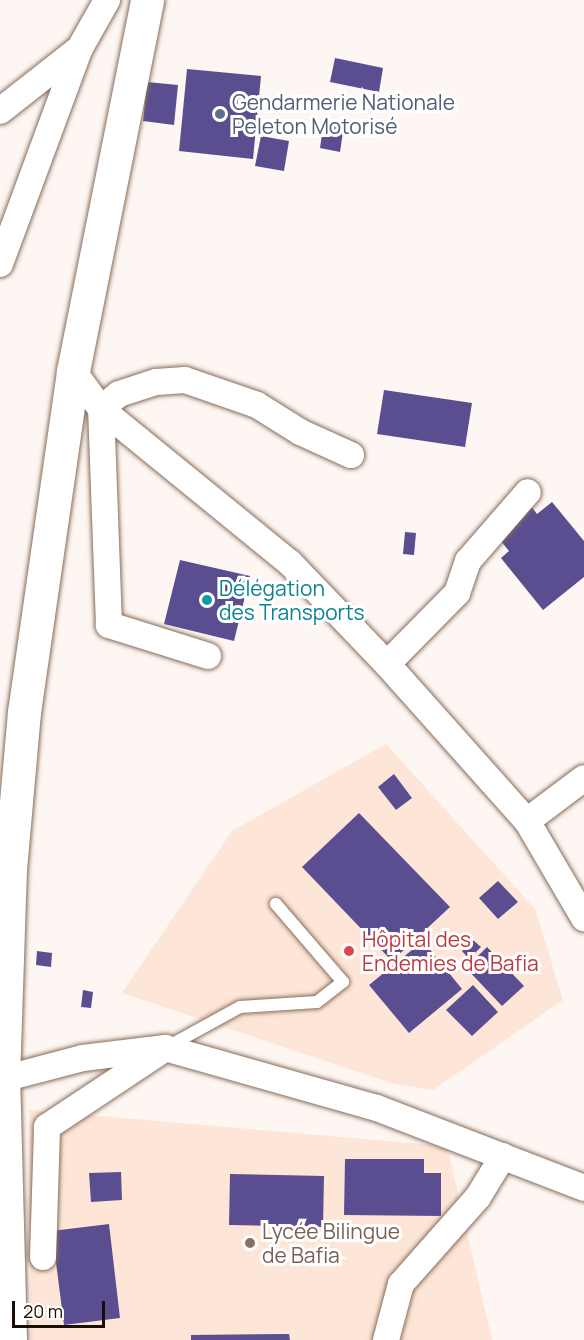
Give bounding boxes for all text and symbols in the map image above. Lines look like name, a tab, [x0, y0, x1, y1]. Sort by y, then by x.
place label: Gendarmerie Nationale Peleton Motorisé	[232, 89, 455, 139]
marker: Gendarmerie Nationale Peleton Motorisé	[213, 107, 227, 121]
place label: Délégation des Transports	[219, 575, 365, 625]
marker: Délégation des Transports	[200, 593, 214, 607]
place label: Hôpital des Endemies de Bafia	[362, 926, 539, 976]
marker: Hôpital des Endemies de Bafia	[340, 942, 358, 960]
place label: Lycée Bilingue de Bafia	[262, 1218, 400, 1268]
marker: Lycée Bilingue de Bafia	[243, 1236, 257, 1250]
scale bar	[15, 1289, 108, 1327]
text: 20 m	[23, 1299, 63, 1323]

